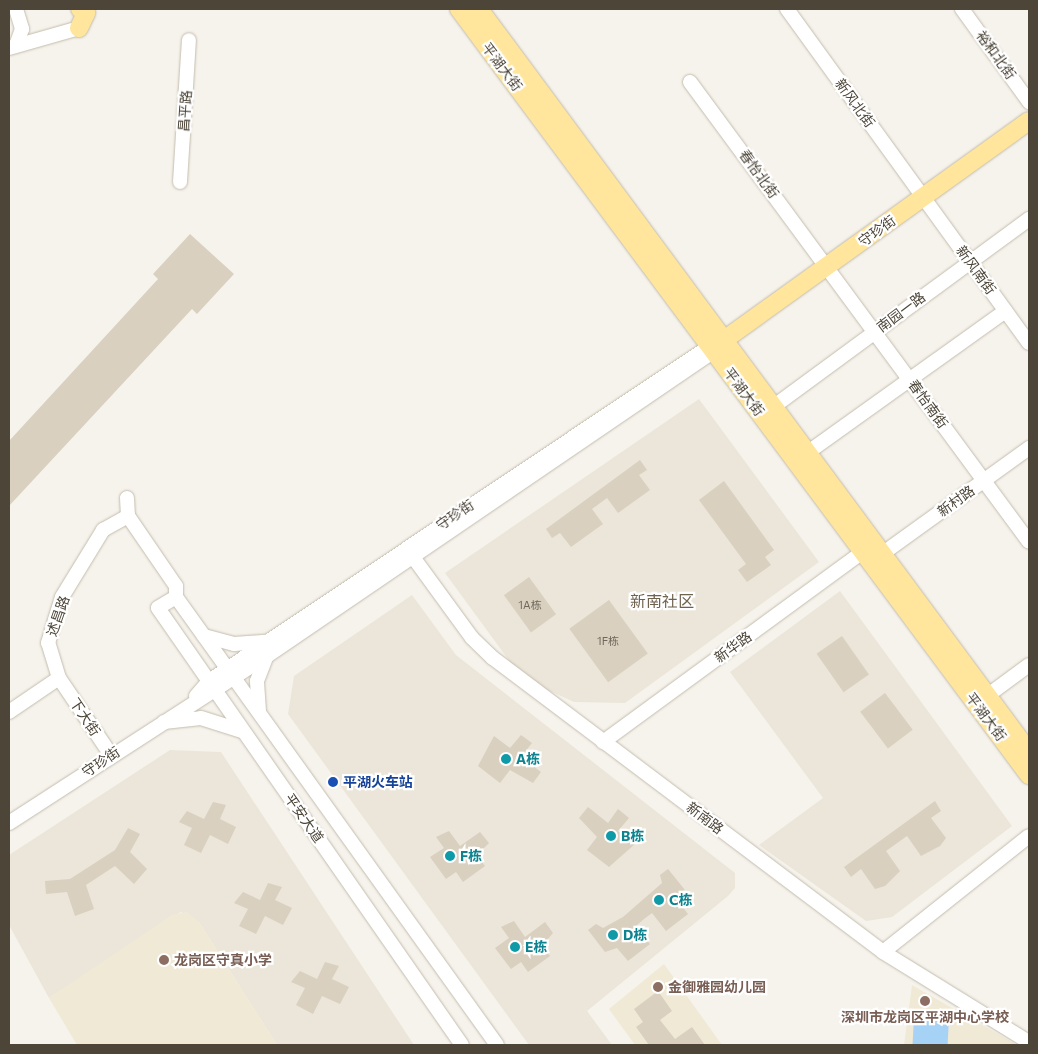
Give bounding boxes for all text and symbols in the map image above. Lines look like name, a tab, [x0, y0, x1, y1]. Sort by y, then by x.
street label: 裕和北街	[973, 27, 1019, 83]
street label: 平湖大街	[478, 40, 526, 94]
street label: 新风北街	[832, 75, 878, 131]
street label: 昌平路	[175, 89, 195, 133]
street label: 春怡北街	[736, 146, 782, 202]
street label: 守珍街	[855, 212, 899, 250]
street label: 新风南街	[953, 242, 999, 298]
street label: 南园一路	[874, 288, 928, 336]
street label: 平湖大街	[720, 365, 768, 419]
street label: 春怡南街	[905, 376, 951, 432]
street label: 新村路	[934, 482, 978, 520]
street label: 守珍街	[433, 496, 477, 534]
district label: 新南社区	[630, 591, 694, 611]
street label: 述昌路	[43, 593, 73, 639]
house number: 1A栋	[518, 598, 542, 612]
street label: 新华路	[711, 628, 755, 666]
house number: 1F栋	[597, 634, 619, 648]
street label: 平湖大街	[962, 690, 1010, 744]
street label: 下大街	[66, 695, 104, 739]
street label: 守珍街	[79, 743, 123, 781]
place label: A栋	[516, 751, 540, 767]
marker: A栋	[500, 753, 512, 765]
place label: 平湖火车站	[343, 774, 413, 790]
marker: 平湖火车站	[327, 776, 339, 788]
street label: 平安大道	[281, 790, 327, 846]
street label: 新南路	[683, 799, 727, 837]
place label: B栋	[621, 828, 644, 844]
marker: B栋	[605, 830, 617, 842]
place label: F栋	[460, 848, 482, 864]
marker: F栋	[444, 850, 456, 862]
place label: C栋	[669, 892, 693, 908]
marker: C栋	[653, 894, 665, 906]
place label: D栋	[623, 927, 647, 943]
marker: D栋	[607, 929, 619, 941]
place label: E栋	[525, 939, 547, 955]
marker: E栋	[509, 941, 521, 953]
place label: 龙岗区守真小学	[174, 952, 272, 968]
marker: 龙岗区守真小学	[158, 954, 170, 966]
place label: 金御雅园幼儿园	[668, 979, 766, 995]
marker: 金御雅园幼儿园	[652, 981, 664, 993]
marker: 深圳市龙岗区平湖中心学校	[919, 995, 931, 1007]
place label: 深圳市龙岗区平湖中心学校	[841, 1009, 1009, 1025]

